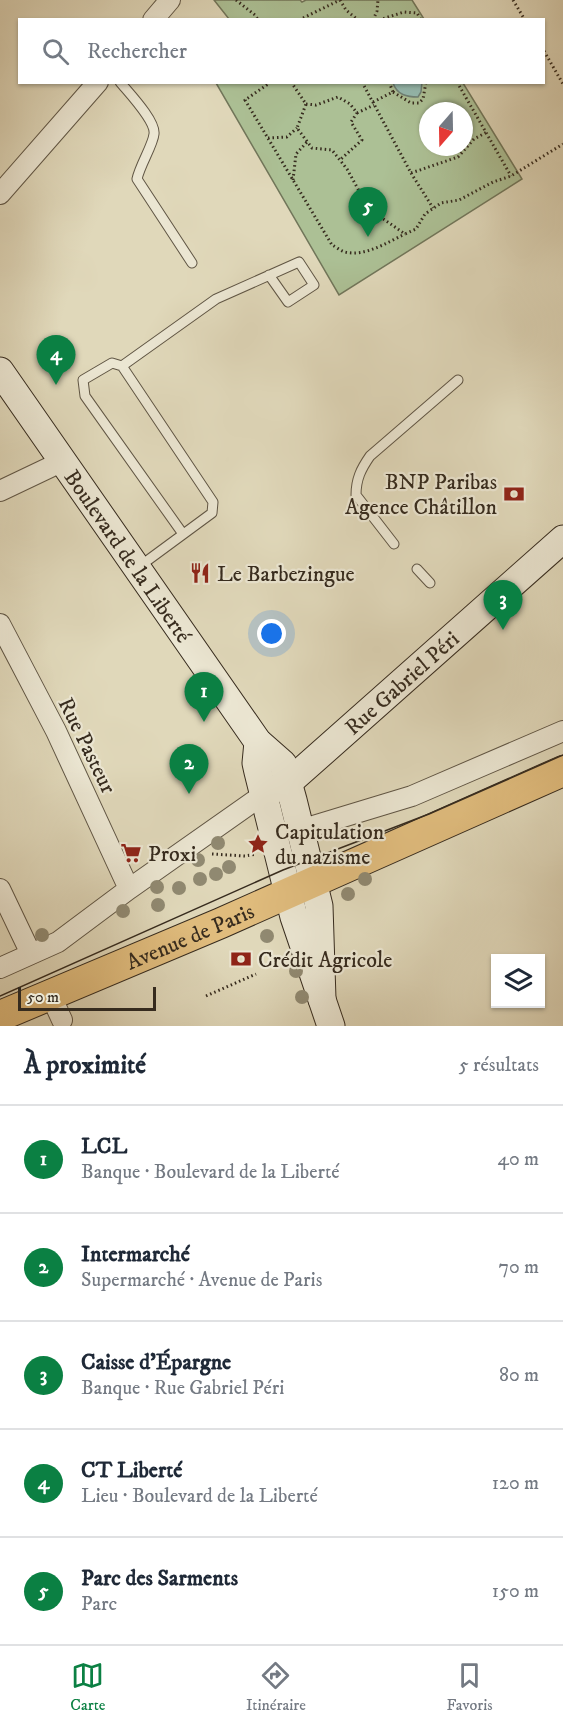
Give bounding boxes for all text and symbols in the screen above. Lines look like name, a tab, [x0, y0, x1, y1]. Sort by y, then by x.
search box	[18, 18, 545, 84]
icon: search	[39, 35, 72, 68]
text: Rechercher	[87, 38, 187, 65]
north arrow	[419, 102, 473, 156]
pin: 5	[348, 188, 388, 237]
pin: 4	[36, 336, 76, 385]
street label: Boulevard de la Liberté	[58, 465, 197, 648]
place label: BNP Paribas Agence Châtillon	[345, 469, 498, 521]
bank icon: BNP Paribas Agence Châtillon	[502, 482, 526, 506]
restaurant icon: Le Barbezingue	[188, 561, 212, 585]
place label: Le Barbezingue	[217, 561, 355, 588]
pin: 3	[484, 580, 522, 630]
your location	[257, 619, 286, 648]
street label: Rue Gabriel Péri	[340, 626, 465, 741]
pin: 1	[184, 672, 224, 722]
street label: Rue Pasteur	[52, 693, 122, 799]
pin: 2	[170, 744, 208, 794]
place label: Capitulation du nazisme	[275, 819, 385, 871]
place icon: Capitulation du nazisme	[246, 832, 270, 856]
supermarket icon: Proxi	[119, 841, 143, 865]
place label: Proxi	[148, 841, 196, 868]
street label: Avenue de Paris	[122, 898, 259, 976]
bank icon: Crédit Agricole	[229, 947, 253, 971]
place label: Crédit Agricole	[258, 947, 392, 974]
map controls	[491, 954, 545, 1008]
button: layers	[491, 954, 545, 1008]
scale bar	[18, 984, 156, 1012]
text: 50 m	[27, 987, 59, 1007]
text: À proximité	[24, 1049, 146, 1082]
text: 5 résultats	[459, 1053, 539, 1078]
text: LCL	[81, 1133, 127, 1160]
text: 1	[40, 1147, 47, 1172]
text: 40 m	[497, 1147, 539, 1172]
text: Banque · Boulevard de la Liberté	[81, 1160, 340, 1185]
text: Intermarché	[81, 1241, 190, 1268]
text: 2	[39, 1255, 48, 1280]
text: 70 m	[498, 1255, 539, 1280]
text: Supermarché · Avenue de Paris	[81, 1268, 322, 1293]
text: Caisse d'Épargne	[81, 1349, 231, 1376]
text: 3	[40, 1363, 47, 1388]
text: 80 m	[499, 1363, 539, 1388]
text: Banque · Rue Gabriel Péri	[81, 1376, 284, 1401]
text: CT Liberté	[81, 1457, 182, 1484]
text: 4	[38, 1471, 49, 1496]
text: 120 m	[492, 1471, 539, 1496]
text: Lieu · Boulevard de la Liberté	[81, 1484, 318, 1509]
text: Parc des Sarments	[81, 1565, 238, 1592]
text: 5	[39, 1579, 48, 1604]
text: 150 m	[492, 1579, 539, 1604]
text: Parc	[81, 1592, 117, 1617]
tab: Carte	[70, 1659, 105, 1715]
tab: Itinéraire	[246, 1659, 306, 1715]
tab: Favoris	[447, 1659, 493, 1715]

